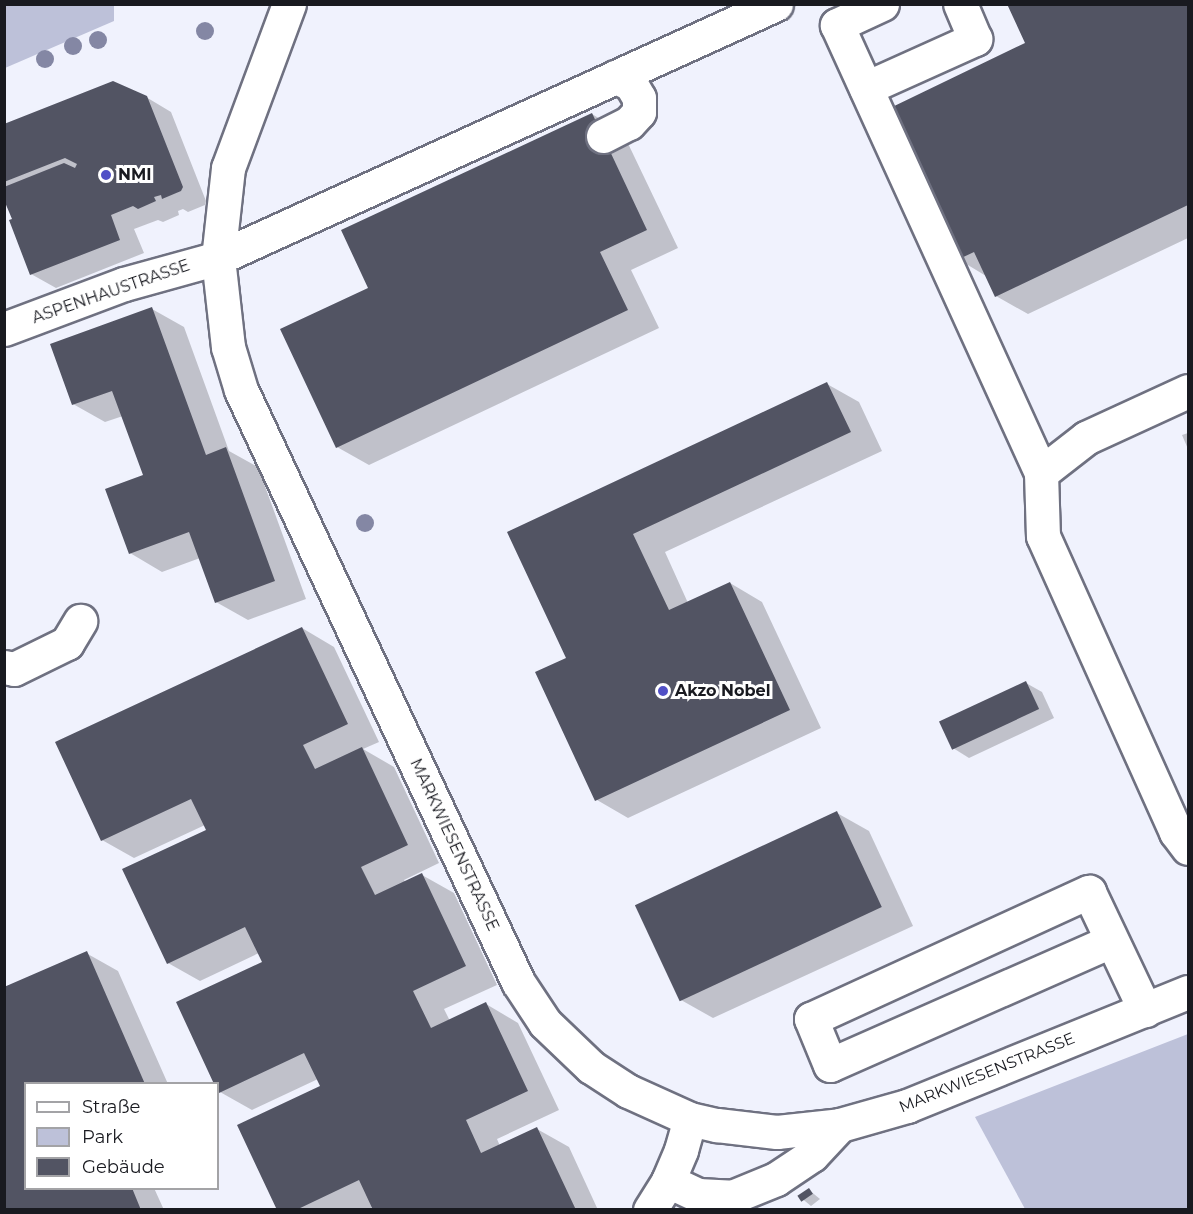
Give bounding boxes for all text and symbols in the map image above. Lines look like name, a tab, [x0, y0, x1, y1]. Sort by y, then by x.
place label: NMI	[118, 165, 151, 185]
marker: NMI	[99, 168, 113, 182]
street label: ASPENHAUSTRASSE	[30, 256, 192, 328]
place label: Akzo Nobel	[675, 681, 770, 701]
marker: Akzo Nobel	[656, 684, 670, 698]
street label: MARKWIESENSTRASSE	[406, 756, 502, 934]
street label: MARKWIESENSTRASSE	[896, 1029, 1078, 1117]
legend	[24, 1082, 219, 1190]
text: Straße	[82, 1096, 140, 1118]
text: Park	[82, 1126, 123, 1148]
text: Gebäude	[82, 1156, 165, 1178]

